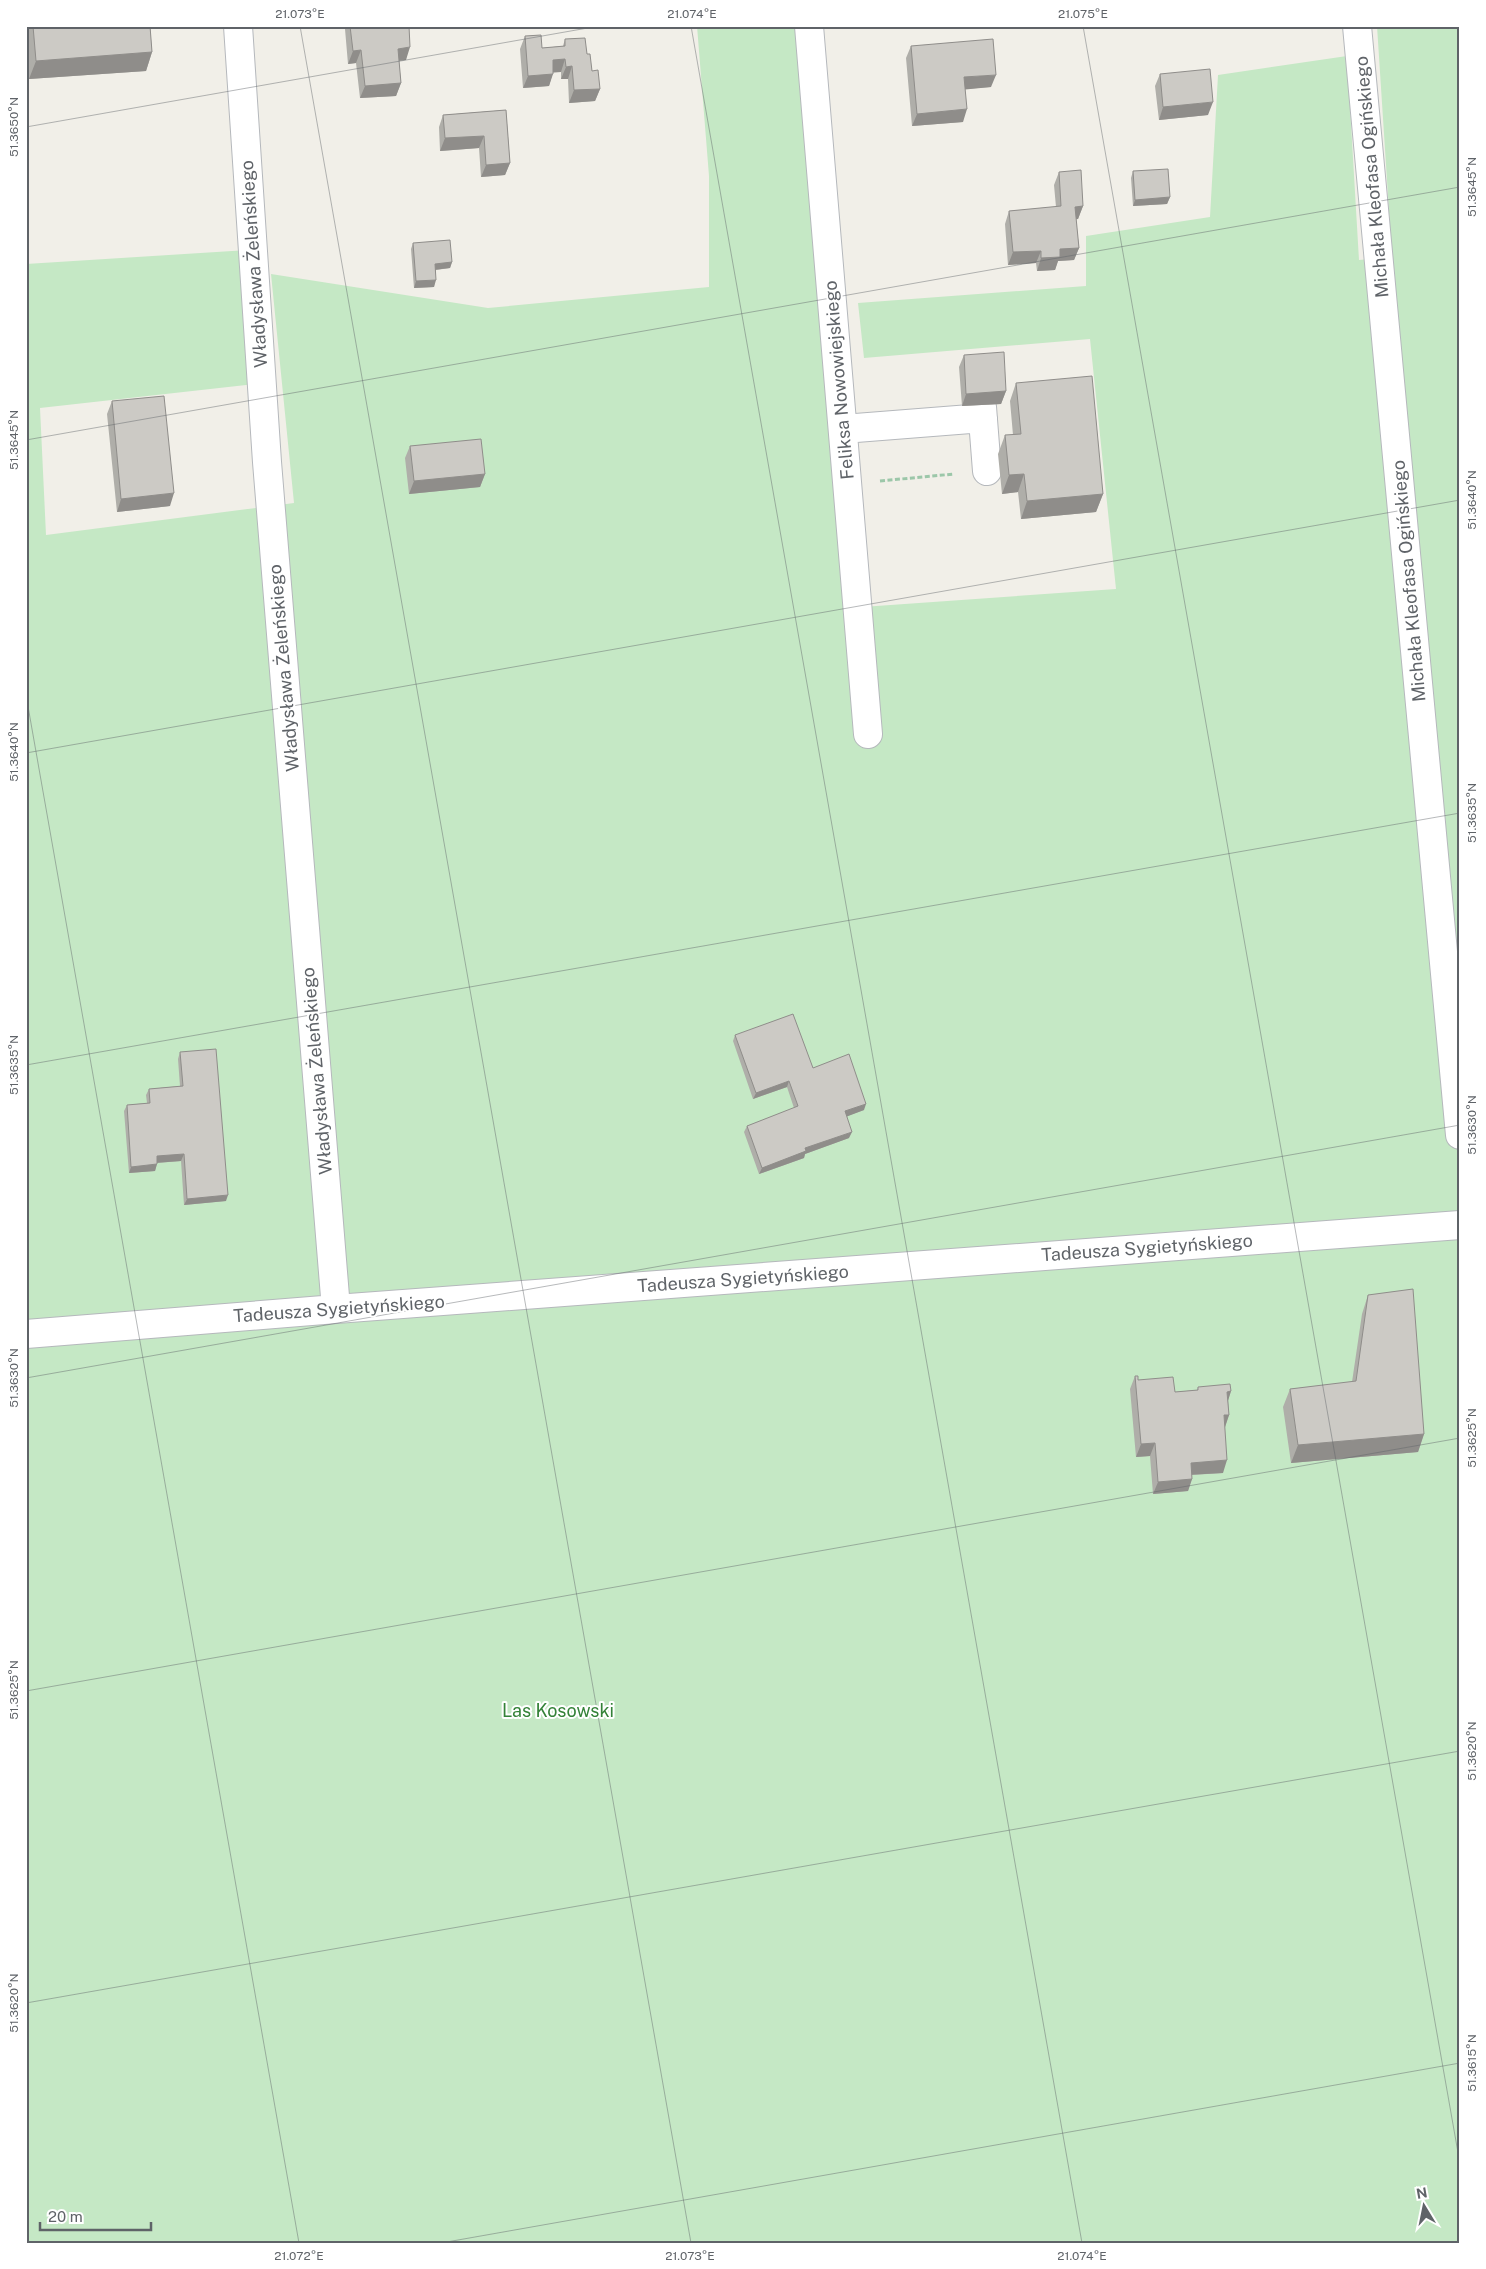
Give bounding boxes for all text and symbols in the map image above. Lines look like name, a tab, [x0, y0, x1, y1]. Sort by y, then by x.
text: 21.073°E	[275, 7, 325, 21]
text: 21.074°E	[667, 7, 717, 21]
text: 21.075°E	[1058, 7, 1108, 21]
street label: Michała Kleofasa Ogińskiego	[1350, 55, 1393, 299]
text: 51.3650°N	[7, 97, 21, 157]
text: 51.3645°N	[1465, 157, 1479, 217]
street label: Władysława Żeleńskiego	[235, 160, 271, 369]
street label: Feliksa Nowowiejskiego	[819, 280, 858, 480]
text: 51.3645°N	[7, 410, 21, 470]
street label: Michała Kleofasa Ogińskiego	[1387, 459, 1430, 703]
text: 51.3640°N	[1465, 470, 1479, 530]
street label: Władysława Żeleńskiego	[263, 564, 303, 773]
text: 51.3640°N	[7, 722, 21, 782]
text: 51.3635°N	[1465, 783, 1479, 843]
street label: Władysława Żeleńskiego	[296, 967, 336, 1176]
text: 51.3635°N	[7, 1035, 21, 1095]
text: 51.3630°N	[1465, 1095, 1479, 1155]
street label: Tadeusza Sygietyńskiego	[1041, 1230, 1253, 1265]
street label: Tadeusza Sygietyńskiego	[637, 1261, 849, 1296]
street label: Tadeusza Sygietyńskiego	[233, 1291, 445, 1326]
text: 51.3630°N	[7, 1348, 21, 1408]
text: 51.3625°N	[1465, 1408, 1479, 1468]
text: 51.3625°N	[7, 1660, 21, 1720]
park label: Las Kosowski	[502, 1700, 614, 1721]
text: 51.3620°N	[1465, 1721, 1479, 1781]
text: 51.3620°N	[7, 1973, 21, 2033]
text: 51.3615°N	[1465, 2034, 1479, 2092]
north arrow	[1398, 2182, 1448, 2232]
text: N	[1415, 2184, 1429, 2202]
scale bar	[40, 2199, 151, 2231]
text: 20 m	[48, 2208, 83, 2225]
text: 21.072°E	[274, 2249, 324, 2263]
text: 21.073°E	[665, 2249, 715, 2263]
text: 21.074°E	[1057, 2249, 1107, 2263]

